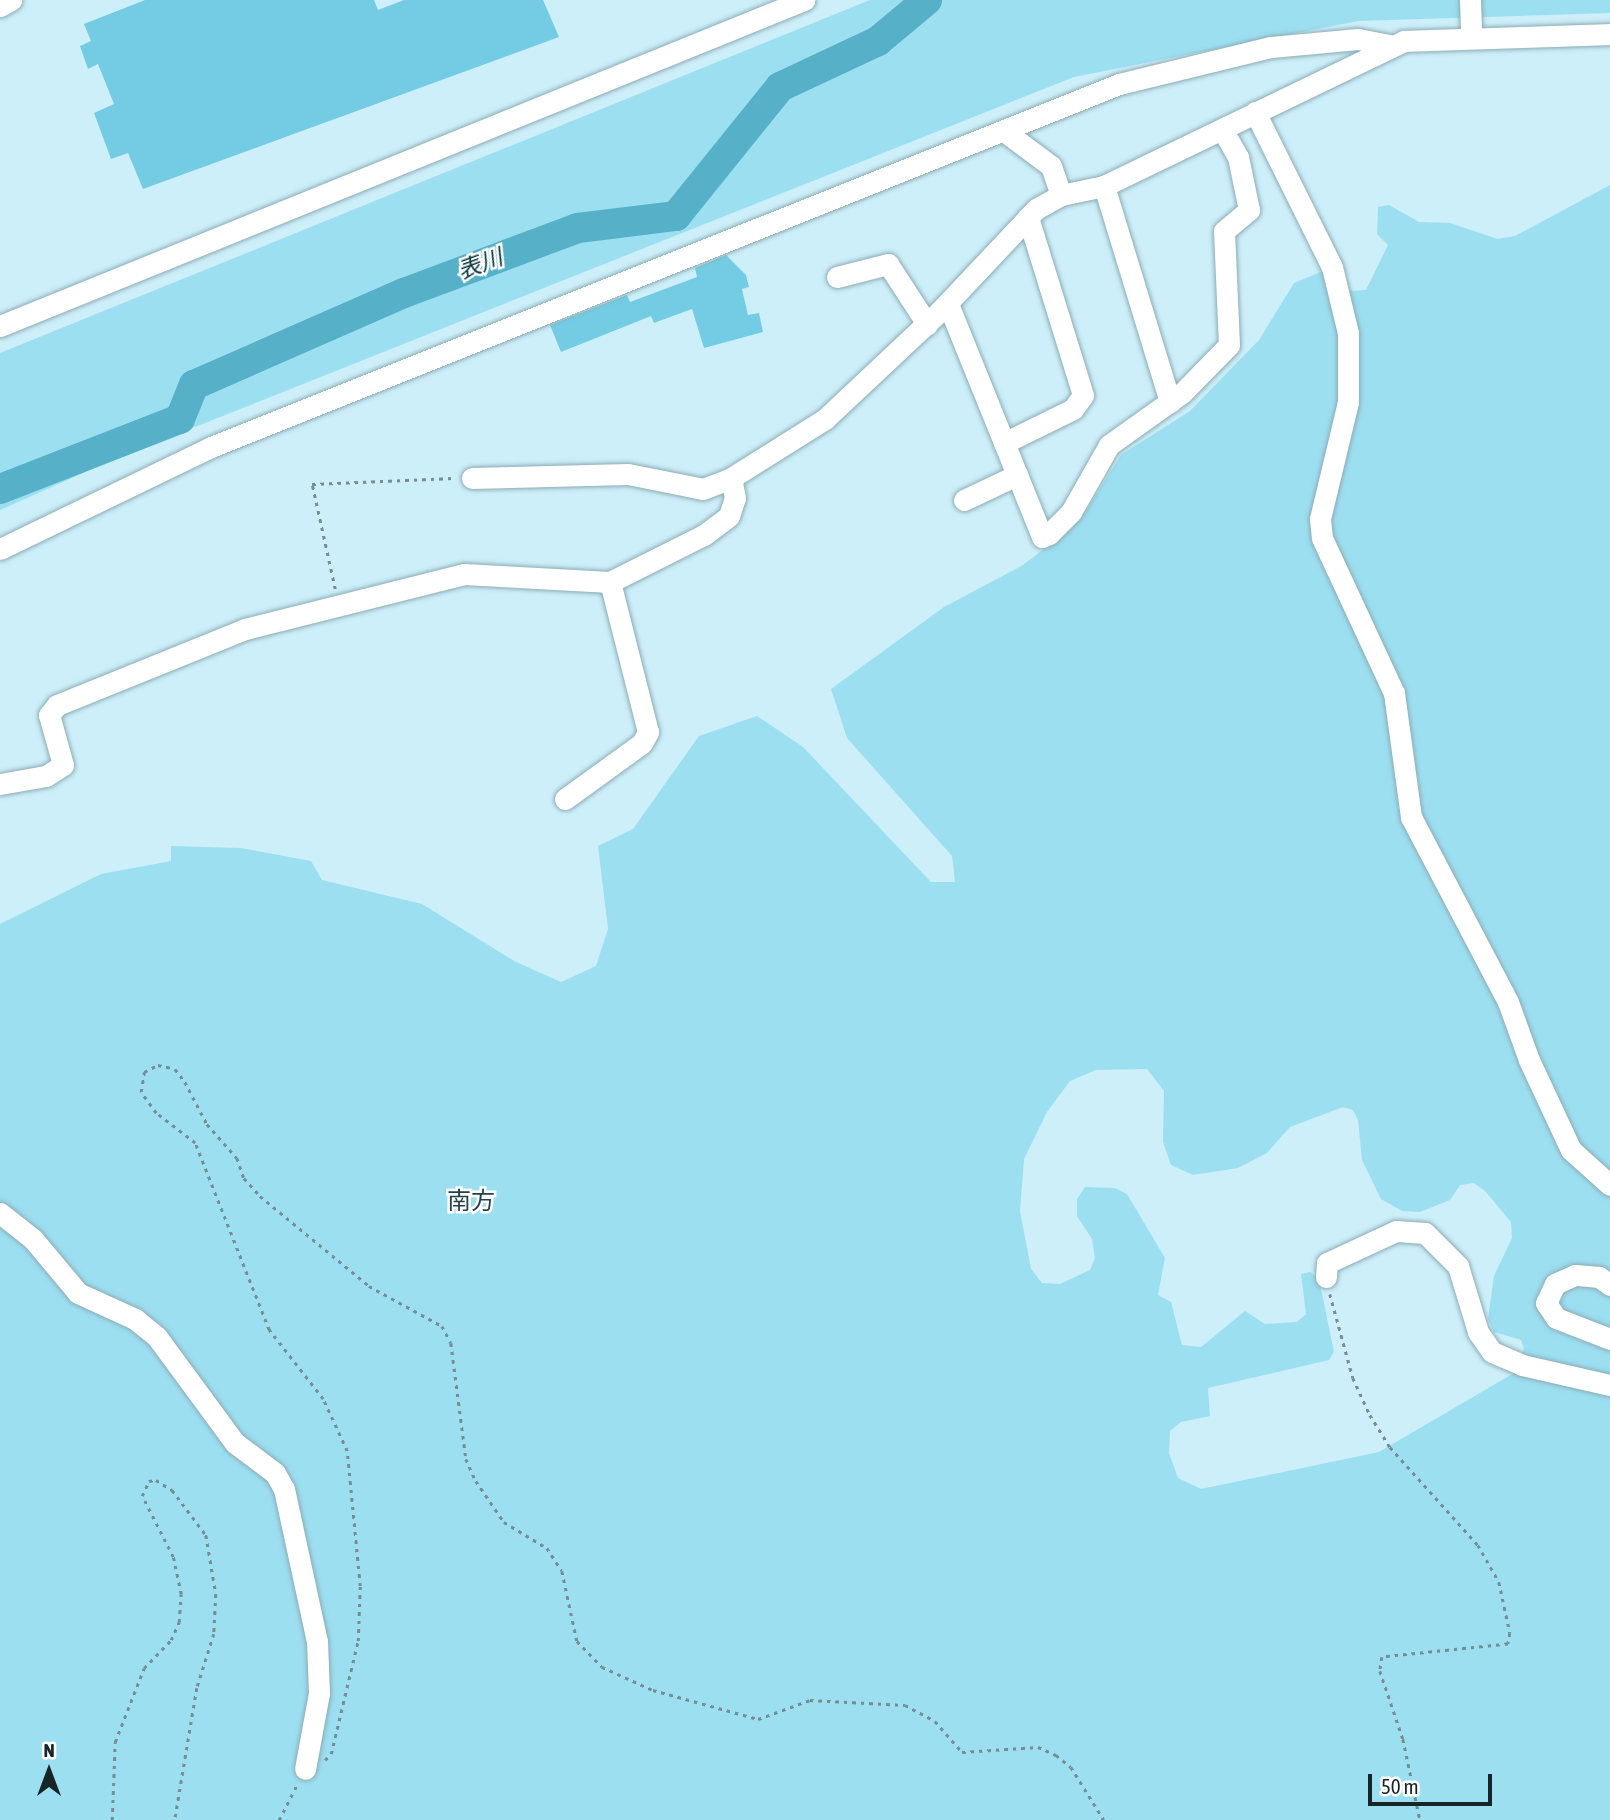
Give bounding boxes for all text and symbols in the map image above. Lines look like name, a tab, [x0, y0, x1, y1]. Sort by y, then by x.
water label: 表川	[454, 243, 506, 285]
district label: 南方	[447, 1187, 495, 1215]
north arrow	[14, 1736, 84, 1806]
text: N	[43, 1739, 55, 1761]
scale bar	[1372, 1760, 1496, 1804]
text: 50 m	[1381, 1774, 1419, 1798]

